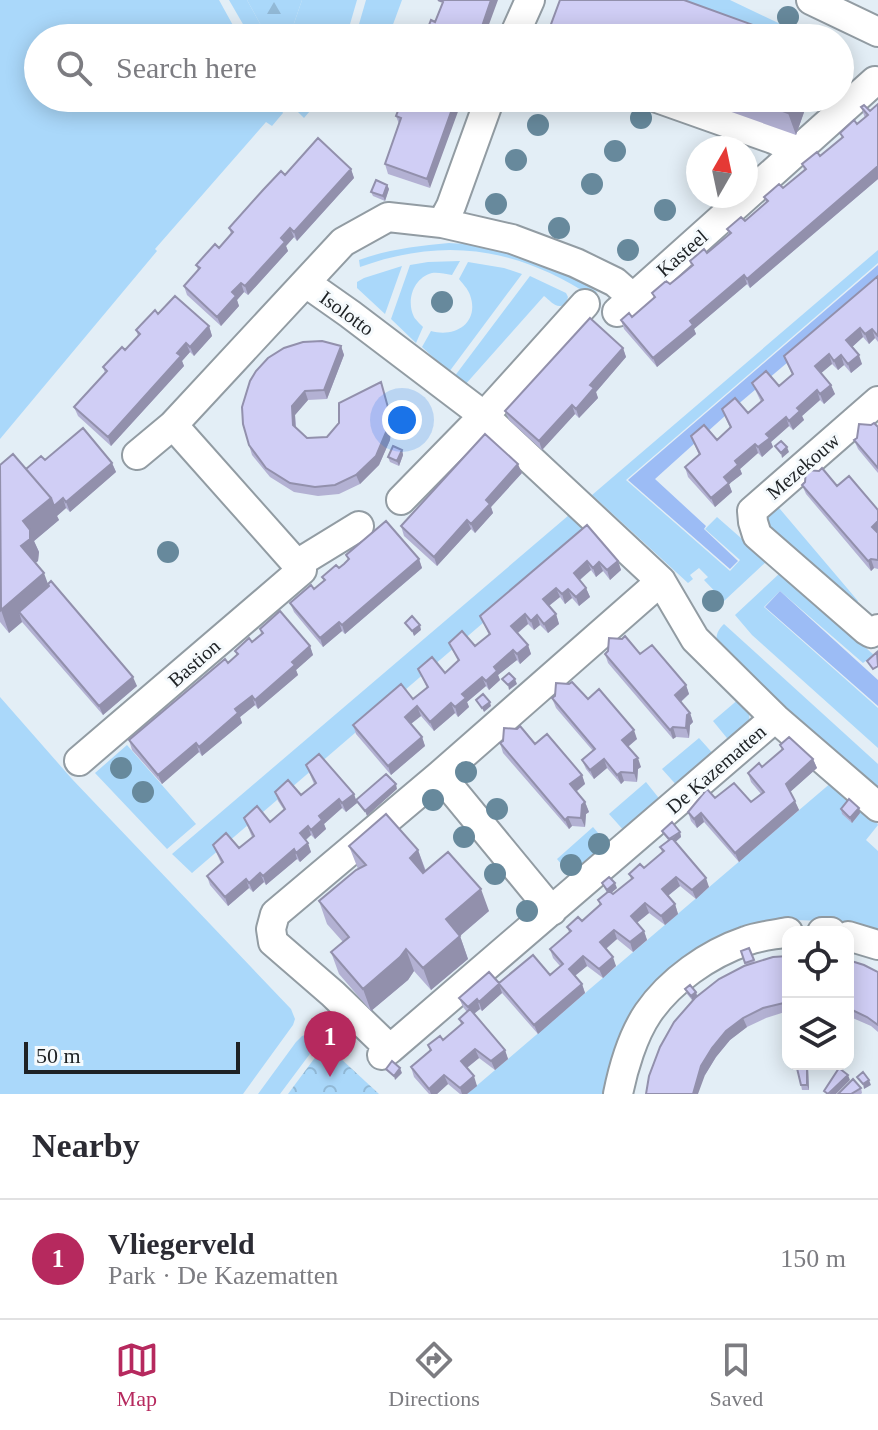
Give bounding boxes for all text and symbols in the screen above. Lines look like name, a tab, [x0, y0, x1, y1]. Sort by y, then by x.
search box	[24, 24, 854, 112]
icon: search	[52, 46, 96, 90]
text: Search here	[116, 51, 257, 84]
north arrow	[686, 136, 758, 208]
street label: Kasteel	[652, 225, 712, 281]
street label: Isolotto	[316, 286, 378, 340]
your location	[382, 400, 422, 440]
street label: Mezekouw	[762, 428, 844, 503]
street label: Bastion	[164, 635, 224, 691]
street label: De Kazematten	[662, 720, 770, 818]
map controls	[782, 926, 854, 1070]
button: locate	[782, 926, 854, 998]
button: layers	[782, 998, 854, 1070]
pin: 1	[304, 1011, 356, 1077]
scale bar	[24, 1038, 240, 1074]
text: 50 m	[36, 1043, 81, 1068]
text: Nearby	[32, 1127, 140, 1164]
text: Vliegerveld	[108, 1227, 255, 1260]
text: 1	[52, 1244, 65, 1273]
text: 150 m	[780, 1244, 846, 1273]
text: Park · De Kazematten	[108, 1261, 338, 1290]
tab: Map	[115, 1338, 159, 1412]
tab: Directions	[388, 1338, 480, 1412]
tab: Saved	[709, 1338, 763, 1412]

